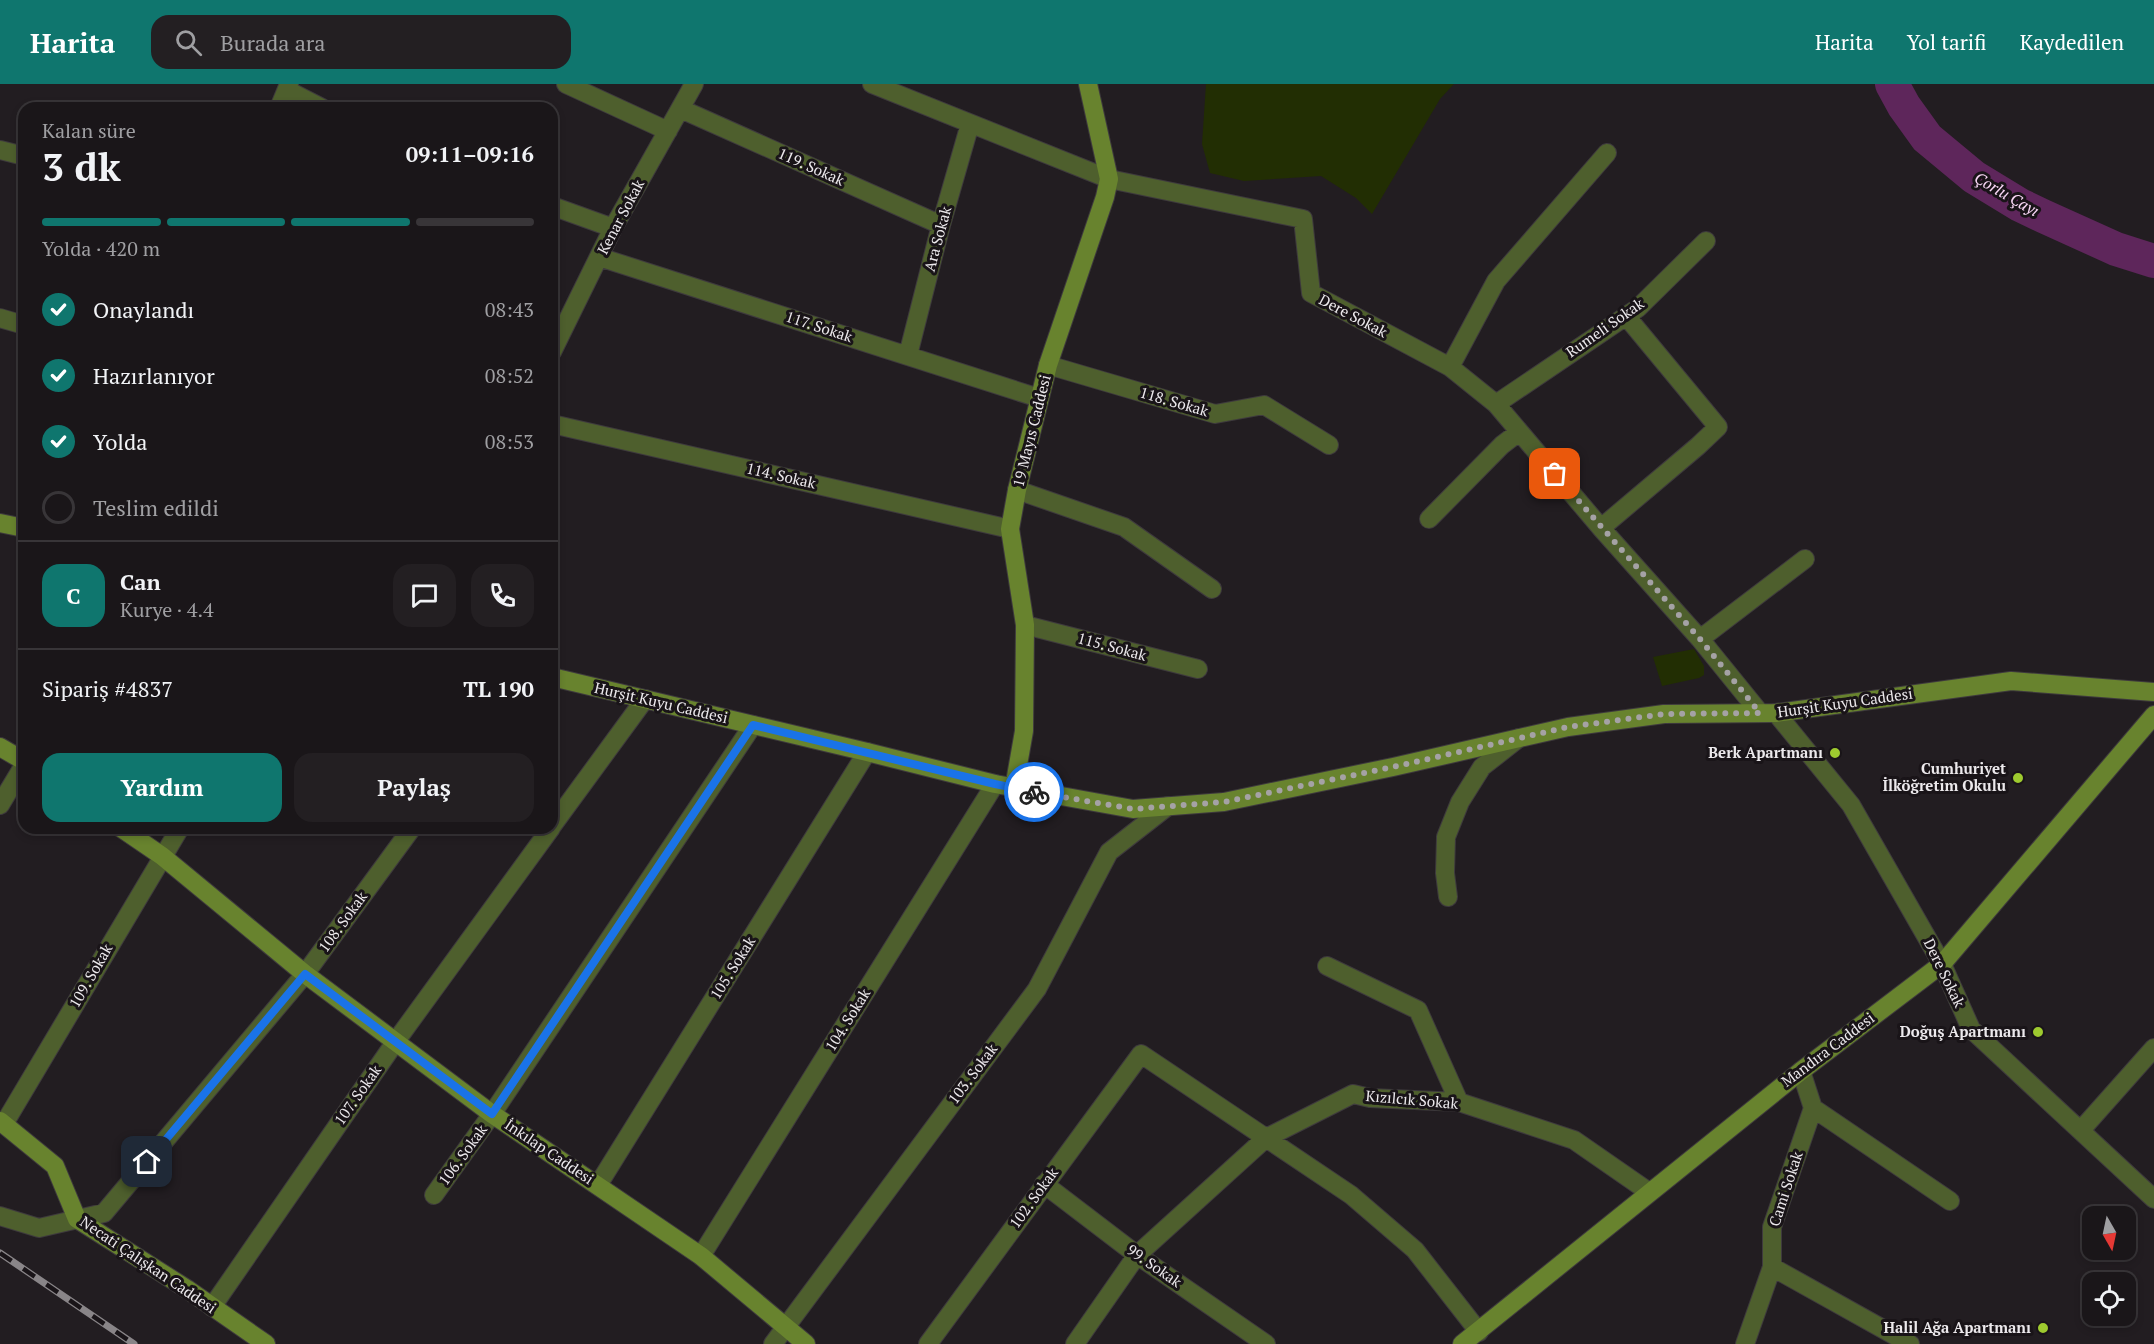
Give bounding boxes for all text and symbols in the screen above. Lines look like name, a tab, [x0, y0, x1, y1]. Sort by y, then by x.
search box	[151, 15, 571, 69]
text: Harita	[30, 24, 115, 61]
icon: search	[172, 26, 205, 59]
text: Burada ara	[220, 28, 325, 57]
text: Harita	[1815, 28, 1874, 56]
text: Yol tarifi	[1907, 28, 1987, 56]
text: Kaydedilen	[2020, 28, 2124, 56]
text: Kalan süre	[42, 117, 136, 144]
text: 09:11–09:16	[406, 139, 534, 168]
text: 3 dk	[42, 140, 121, 192]
street label: 119. Sokak	[775, 143, 848, 190]
water label: Çorlu Çayı	[1971, 167, 2043, 221]
street label: Kenar Sokak	[592, 175, 648, 257]
street label: Ara Sokak	[919, 204, 955, 274]
text: Yolda · 420 m	[42, 235, 160, 262]
street label: Dere Sokak	[1316, 289, 1391, 342]
icon: check	[42, 293, 75, 326]
street label: Rumeli Sokak	[1562, 293, 1648, 361]
text: Onaylandı	[93, 295, 194, 324]
text: 08:43	[485, 296, 534, 323]
street label: 117. Sokak	[783, 306, 856, 346]
icon: check	[42, 359, 75, 392]
text: Hazırlanıyor	[93, 361, 215, 390]
text: 08:52	[485, 362, 534, 389]
street label: 19 Mayıs Caddesi	[1007, 373, 1055, 489]
street label: 118. Sokak	[1138, 382, 1211, 420]
icon: check	[42, 425, 75, 458]
text: Yolda	[93, 427, 147, 456]
text: 08:53	[485, 428, 534, 455]
pin	[1529, 448, 1580, 499]
street label: 114. Sokak	[745, 457, 818, 493]
icon: bag	[1538, 457, 1571, 490]
text: Teslim edildi	[93, 493, 219, 522]
button: chat	[393, 564, 456, 627]
button: phone	[471, 564, 534, 627]
text: Can	[120, 567, 161, 596]
text: C	[66, 581, 81, 610]
text: Kurye · 4.4	[120, 596, 214, 623]
street label: 115. Sokak	[1076, 627, 1149, 665]
text: Sipariş #4837	[42, 674, 173, 703]
text: TL 190	[463, 674, 534, 703]
street label: Hurşit Kuyu Caddesi	[593, 677, 730, 727]
street label: Hurşit Kuyu Caddesi	[1776, 683, 1914, 721]
place label: Berk Apartmanı	[1708, 742, 1823, 762]
marker: Berk Apartmanı	[1828, 746, 1842, 760]
button: Yardım	[42, 753, 282, 822]
button: Paylaş	[294, 753, 534, 822]
place label: Cumhuriyet İlköğretim Okulu	[1882, 758, 2007, 795]
courier	[1004, 762, 1064, 822]
marker: Cumhuriyet İlköğretim Okulu	[2011, 771, 2025, 785]
icon: bike	[1018, 776, 1051, 809]
street label: 108. Sokak	[313, 887, 371, 956]
street label: 105. Sokak	[705, 932, 759, 1003]
street label: Dere Sokak	[1920, 935, 1970, 1011]
street label: 109. Sokak	[64, 940, 117, 1011]
street label: 104. Sokak	[820, 984, 874, 1055]
street label: Mandıra Caddesi	[1777, 1008, 1878, 1091]
place label: Doğuş Apartmanı	[1900, 1021, 2026, 1041]
marker: Doğuş Apartmanı	[2031, 1025, 2045, 1039]
street label: 103. Sokak	[943, 1039, 1002, 1108]
street label: 107. Sokak	[329, 1060, 385, 1128]
street label: Kızılcık Sokak	[1365, 1085, 1459, 1113]
street label: İnkılap Caddesi	[501, 1114, 598, 1188]
street label: 106. Sokak	[433, 1120, 491, 1189]
pin	[121, 1136, 172, 1187]
icon: home	[130, 1145, 163, 1178]
street label: Cami Sokak	[1764, 1148, 1807, 1229]
street label: 102. Sokak	[1004, 1163, 1062, 1232]
north arrow	[2082, 1206, 2136, 1260]
map controls	[2082, 1206, 2136, 1326]
street label: Necati Çalışkan Caddesi	[77, 1211, 221, 1317]
street label: 99. Sokak	[1123, 1239, 1186, 1291]
button: locate	[2082, 1272, 2136, 1326]
place label: Halil Ağa Apartmanı	[1883, 1317, 2031, 1337]
marker: Halil Ağa Apartmanı	[2036, 1321, 2050, 1335]

